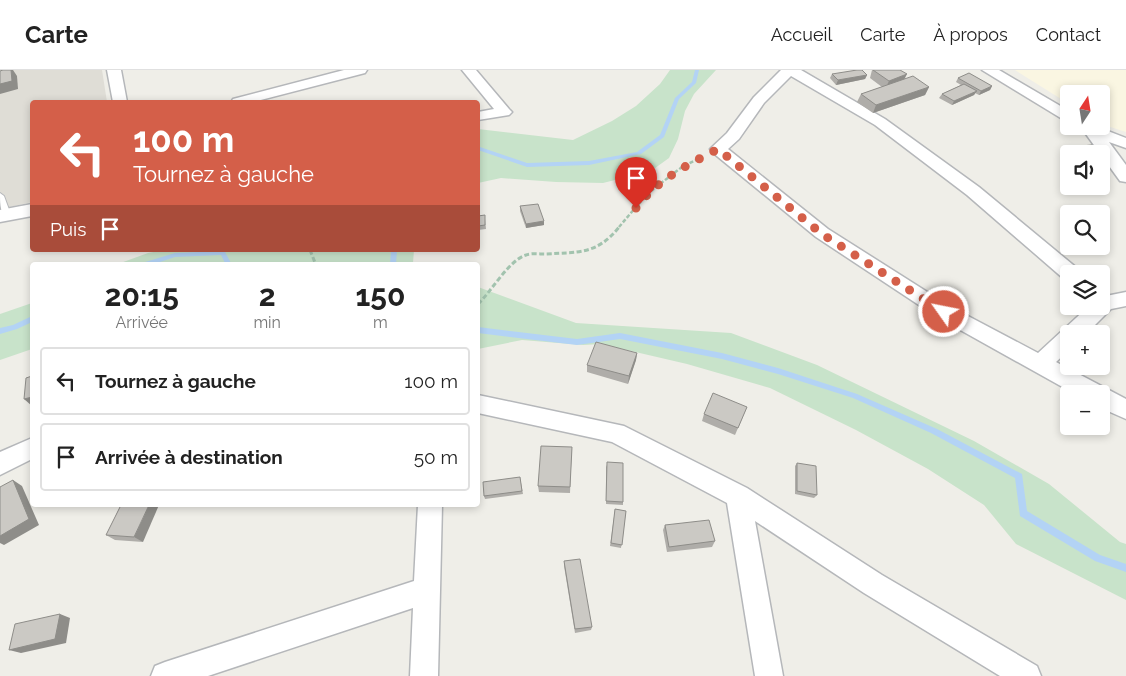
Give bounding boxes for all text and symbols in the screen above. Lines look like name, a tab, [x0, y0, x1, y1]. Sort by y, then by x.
text: Carte	[25, 20, 88, 49]
text: Accueil	[771, 24, 832, 45]
text: Carte	[860, 24, 905, 45]
text: À propos	[933, 24, 1008, 45]
text: Contact	[1036, 24, 1101, 45]
north arrow	[1060, 85, 1110, 135]
map controls	[1060, 85, 1110, 435]
text: 100 m	[133, 119, 234, 160]
icon: left	[50, 120, 115, 185]
button: sound	[1060, 145, 1110, 195]
pin	[615, 157, 657, 208]
text: Tournez à gauche	[133, 161, 314, 187]
icon: arrive	[622, 164, 650, 192]
button: search	[1060, 205, 1110, 255]
icon: arrive	[96, 215, 124, 243]
text: Puis	[50, 218, 86, 240]
button: layers	[1060, 265, 1110, 315]
text: 20:15	[105, 278, 179, 313]
text: 2	[259, 278, 276, 313]
text: 150	[356, 278, 405, 313]
position arrow	[917, 285, 969, 337]
text: Arrivée	[115, 313, 168, 332]
text: min	[253, 313, 281, 332]
text: m	[373, 313, 388, 332]
button: +	[1060, 325, 1110, 375]
icon: left	[52, 367, 80, 395]
text: Tournez à gauche	[95, 370, 256, 392]
text: 100 m	[404, 370, 458, 392]
button: −	[1060, 385, 1110, 435]
icon: arrive	[52, 443, 80, 471]
text: Arrivée à destination	[95, 446, 283, 468]
text: 50 m	[414, 446, 458, 468]

